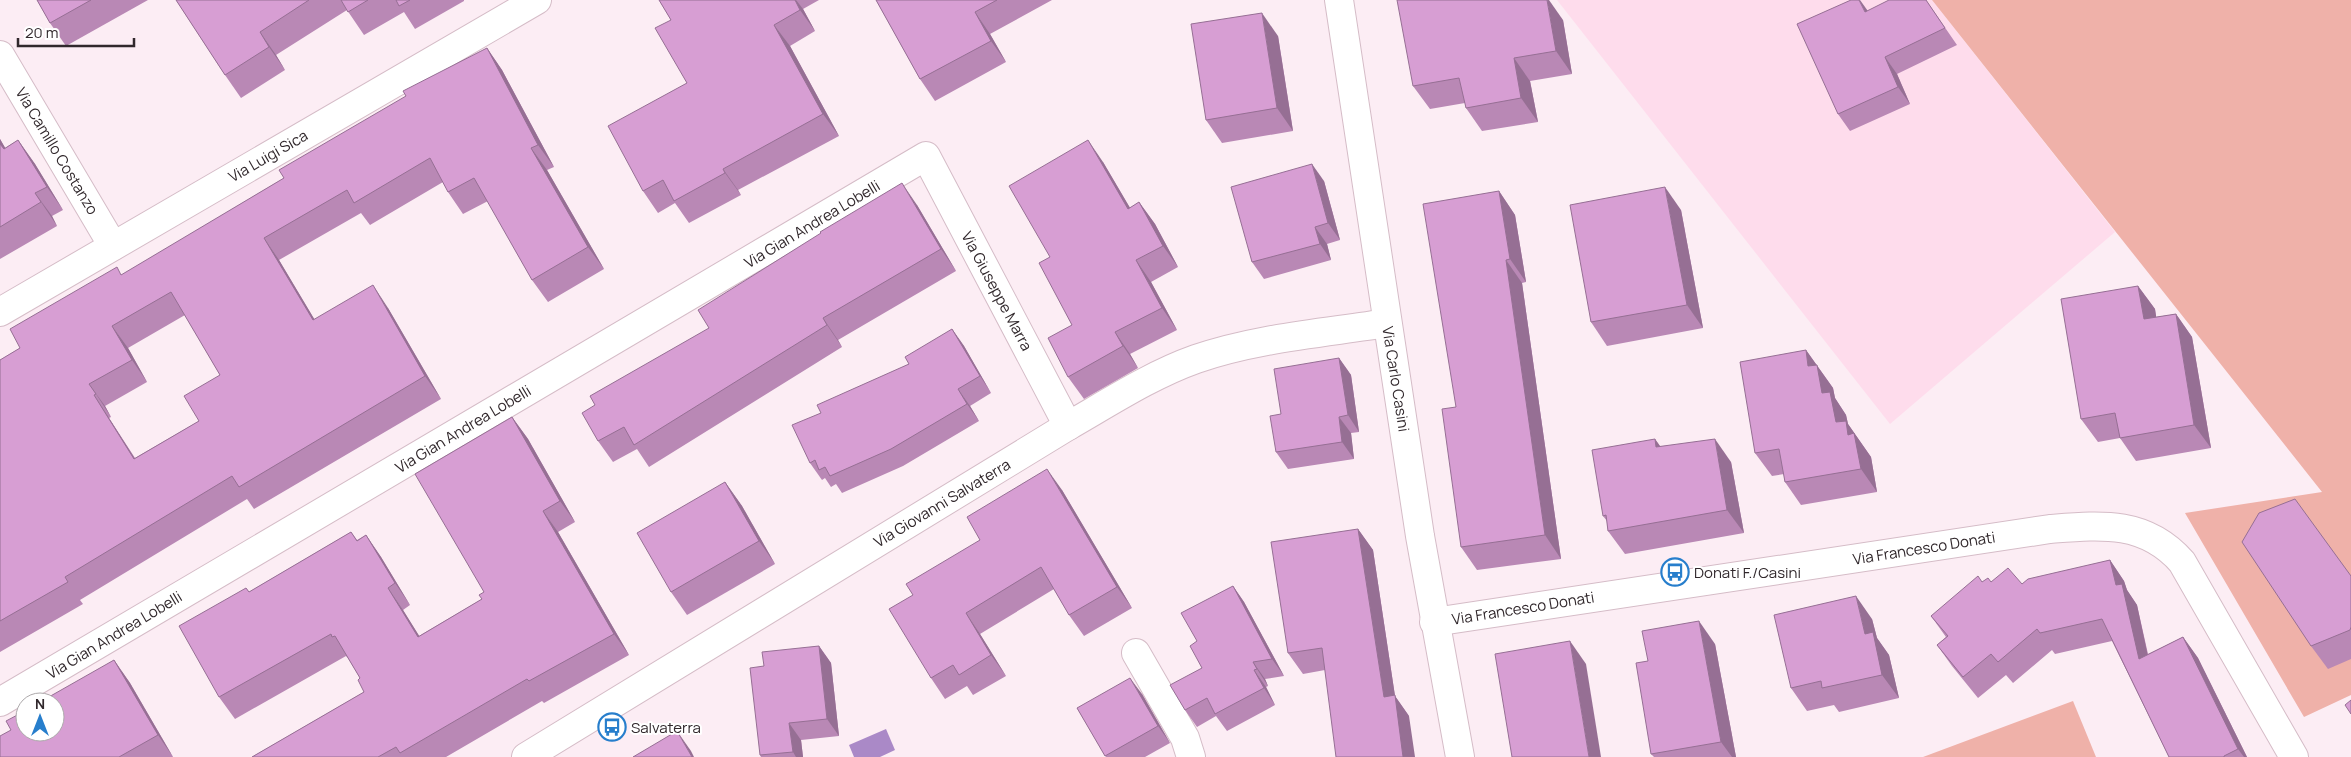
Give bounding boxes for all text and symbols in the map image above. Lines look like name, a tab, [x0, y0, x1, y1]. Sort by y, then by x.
scale bar	[18, 15, 134, 47]
text: 20 m	[25, 22, 58, 43]
street label: Via Camillo Costanzo	[11, 84, 103, 218]
street label: Via Luigi Sica	[224, 125, 312, 187]
street label: Via Gian Andrea Lobelli	[740, 175, 884, 273]
street label: Via Giuseppe Marra	[957, 228, 1037, 354]
street label: Via Carlo Casini	[1377, 325, 1415, 433]
street label: Via Gian Andrea Lobelli	[391, 380, 535, 478]
street label: Via Giovanni Salvaterra	[870, 454, 1014, 552]
street label: Via Francesco Donati	[1851, 526, 1997, 570]
bus stop icon: Donati F./Casini	[1660, 557, 1690, 587]
place label: Donati F./Casini	[1694, 562, 1801, 583]
street label: Via Gian Andrea Lobelli	[42, 586, 186, 684]
street label: Via Francesco Donati	[1450, 586, 1596, 630]
north arrow	[15, 692, 65, 742]
text: N	[35, 694, 45, 713]
bus stop icon: Salvaterra	[597, 712, 627, 742]
place label: Salvaterra	[631, 717, 701, 738]

